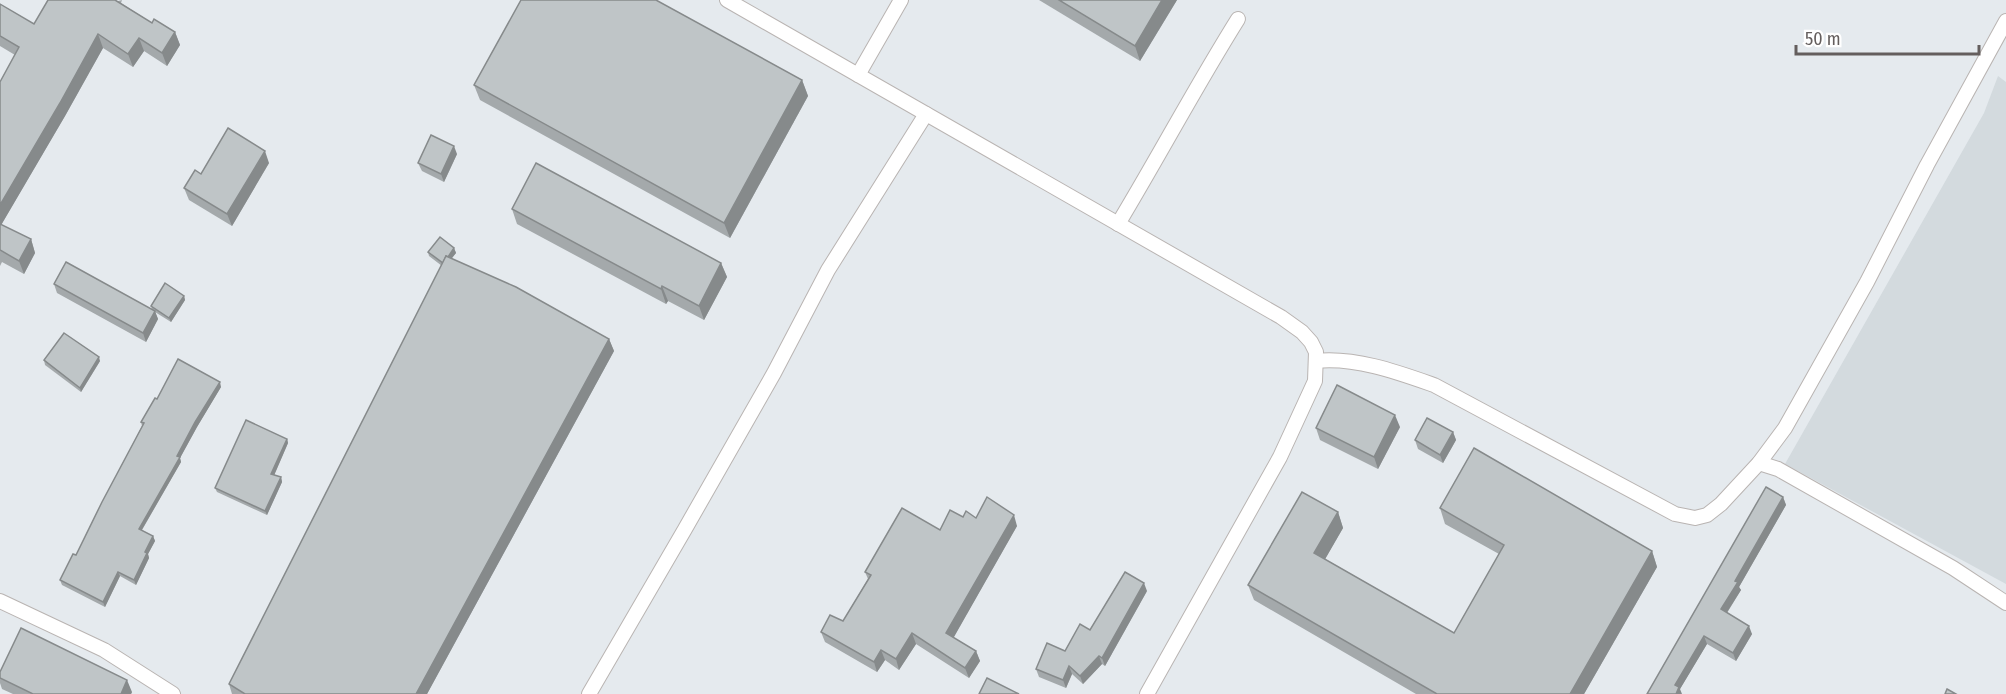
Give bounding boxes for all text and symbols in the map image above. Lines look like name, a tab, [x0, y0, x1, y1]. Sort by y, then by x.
scale bar	[1796, 18, 1979, 56]
text: 50 m	[1805, 28, 1841, 50]

